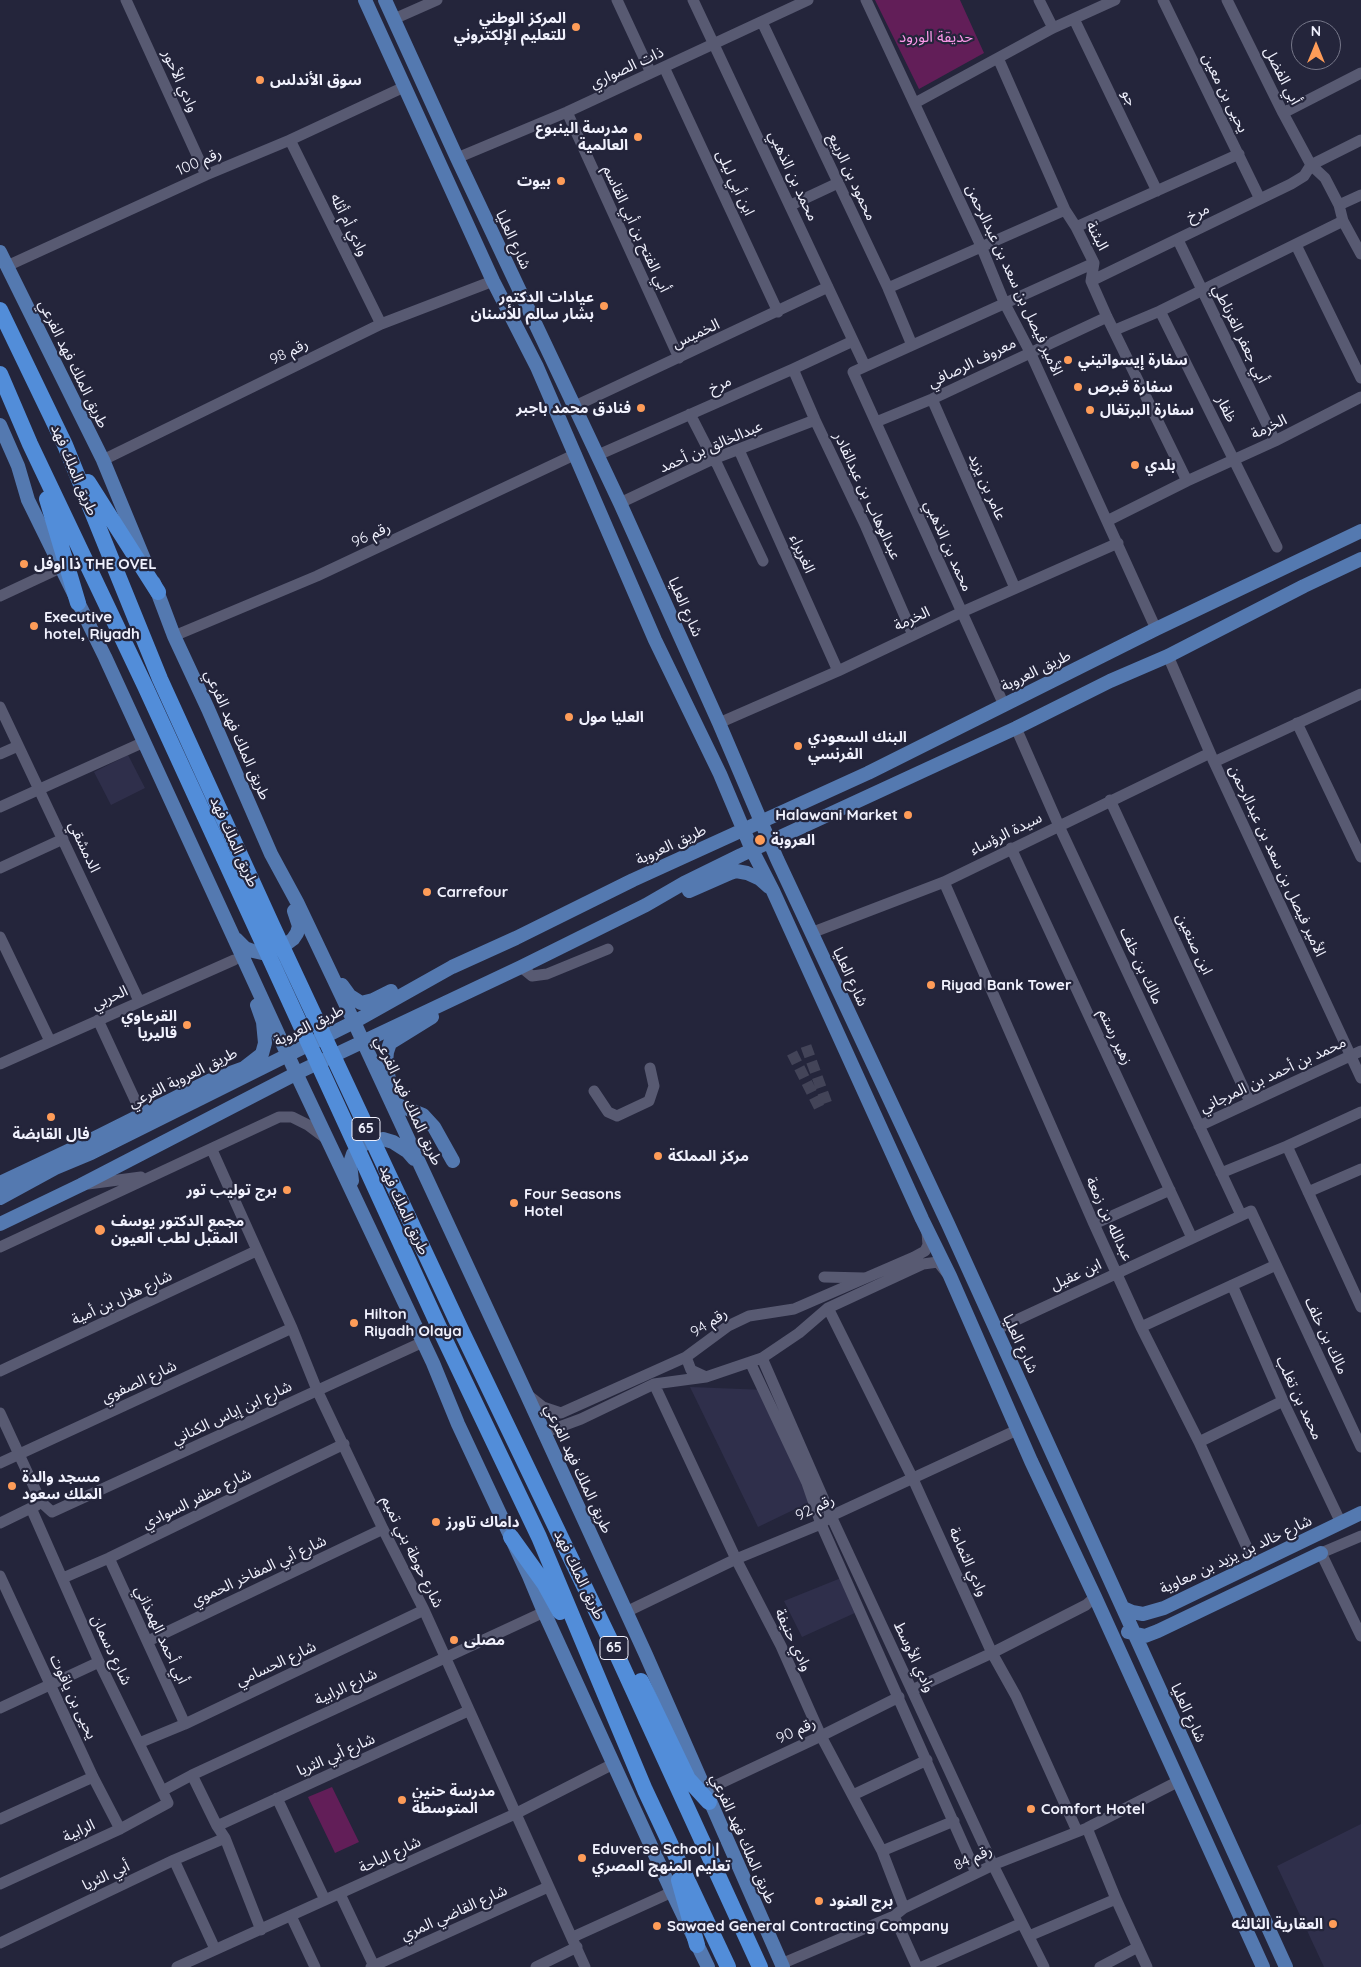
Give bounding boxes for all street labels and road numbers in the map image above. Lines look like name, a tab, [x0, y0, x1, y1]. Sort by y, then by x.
street label: ذات الصواري	[587, 43, 667, 93]
street label: أبي الفضل	[1260, 44, 1304, 108]
street label: وادي الأحور	[158, 47, 202, 115]
street label: يحيى بن معين	[1198, 50, 1252, 136]
street label: جو	[1117, 87, 1141, 109]
street label: محمد بن الذهبي	[764, 128, 822, 224]
street label: محمود بن الربيع	[824, 131, 880, 223]
street label: رقم 100	[174, 144, 224, 180]
street label: ابن أبي ليلى	[712, 147, 758, 219]
street label: أبي الفتح بن أبي القاسم	[599, 163, 673, 295]
street label: الأمير فيصل بن سعد بن عبدالرحمن	[962, 181, 1066, 379]
street label: وادي أم أثله	[326, 191, 372, 259]
street label: مرخ	[1183, 200, 1213, 226]
street label: شارع العليا	[492, 208, 534, 272]
street label: البثنة	[1082, 218, 1112, 254]
street label: أبي جعفر الغرناطي	[1208, 282, 1272, 386]
street label: طريق الملك فهد الفرعي	[34, 297, 112, 431]
street label: الخميس	[669, 315, 723, 353]
street label: معروف الرصافي	[925, 334, 1019, 392]
street label: رقم 98	[267, 335, 311, 369]
street label: مرخ	[706, 372, 734, 398]
street label: ظفار	[1212, 393, 1240, 425]
street label: الخرمة	[1248, 411, 1290, 443]
street label: عبدالخالق بن أحمد	[657, 417, 765, 477]
street label: طريق الملك فهد	[47, 422, 101, 518]
street label: عبدالوهاب بن عبدالقادر	[830, 429, 904, 563]
street label: عامر بن يزيد	[964, 451, 1010, 523]
street label: محمد بن الذهبي	[920, 498, 976, 594]
street label: رقم 96	[349, 518, 393, 552]
street label: الغريراء	[786, 532, 818, 576]
street label: شارع العليا	[664, 575, 706, 639]
street label: الخرمة	[891, 603, 933, 635]
street label: طريق العروبة	[998, 646, 1074, 696]
street label: طريق الملك فهد الفرعي	[200, 667, 274, 803]
street label: الأمير فيصل بن سعد بن عبدالرحمن	[1225, 762, 1329, 960]
street label: طريق الملك فهد	[206, 794, 262, 890]
street label: سيدة الرؤساء	[967, 809, 1045, 859]
street label: الدمشقي	[64, 818, 104, 876]
street label: طريق العروبة	[633, 821, 709, 869]
street label: ابن صنعين	[1172, 910, 1216, 978]
street label: مالك بن خلف	[1115, 925, 1167, 1007]
street label: شارع العليا	[829, 945, 871, 1009]
street label: الحربي	[89, 982, 131, 1014]
street label: طريق العروبة	[271, 1001, 347, 1051]
street label: زهير رستم	[1094, 1006, 1136, 1068]
street label: محمد بن أحمد بن المرجاني	[1197, 1033, 1349, 1117]
street label: طريق الملك فهد الفرعي	[370, 1034, 446, 1168]
street label: طريق العروبة الفرعي	[126, 1044, 240, 1112]
road number: 65	[352, 1118, 380, 1140]
street label: طريق الملك فهد	[375, 1162, 433, 1258]
street label: عبدالله بن زمعة	[1082, 1174, 1136, 1264]
street label: ابن عقيل	[1048, 1255, 1104, 1295]
street label: شارع هلال بن أمية	[69, 1267, 175, 1329]
street label: مالك بن خلف	[1300, 1295, 1352, 1377]
street label: رقم 94	[687, 1304, 731, 1342]
street label: شارع العليا	[999, 1312, 1041, 1376]
street label: محمد بن تغلب	[1272, 1353, 1326, 1443]
street label: شارع الصفوي	[99, 1357, 179, 1407]
street label: شارع ابن إياس الكناني	[169, 1377, 295, 1449]
street label: طريق الملك فهد الفرعي	[540, 1402, 616, 1536]
street label: شارع مظفر السوادي	[140, 1465, 254, 1533]
street label: رقم 92	[793, 1491, 837, 1525]
street label: شارع حوطة بني تميم	[377, 1493, 447, 1611]
street label: شارع خالد بن يزيد بن معاوية	[1157, 1512, 1315, 1598]
street label: وادي الثمامة	[945, 1524, 991, 1600]
street label: طريق الملك فهد	[550, 1527, 608, 1623]
street label: شارع أبي المفاخر الحموي	[189, 1532, 329, 1610]
street label: أبي أحمد الهمذاني	[130, 1583, 192, 1687]
street label: وادي حنيفة	[771, 1606, 815, 1674]
street label: شارع دسمان	[87, 1612, 135, 1688]
street label: وادي الأوسط	[890, 1619, 938, 1695]
road number: 65	[600, 1636, 628, 1660]
street label: شارع الحسامي	[233, 1638, 319, 1690]
street label: يحيى بن ياقوت	[46, 1652, 100, 1742]
street label: شارع الرابية	[312, 1665, 380, 1709]
street label: شارع العليا	[1167, 1681, 1209, 1745]
street label: رقم 90	[773, 1714, 819, 1748]
street label: شارع أبي الثريا	[294, 1730, 378, 1780]
street label: طريق الملك فهد الفرعي	[706, 1771, 780, 1907]
street label: الرابية	[60, 1816, 98, 1846]
street label: شارع الباحة	[356, 1833, 424, 1877]
street label: رقم 84	[951, 1841, 995, 1875]
street label: أبي الثريا	[79, 1857, 133, 1895]
street label: شارع القاضي المري	[398, 1881, 510, 1945]

